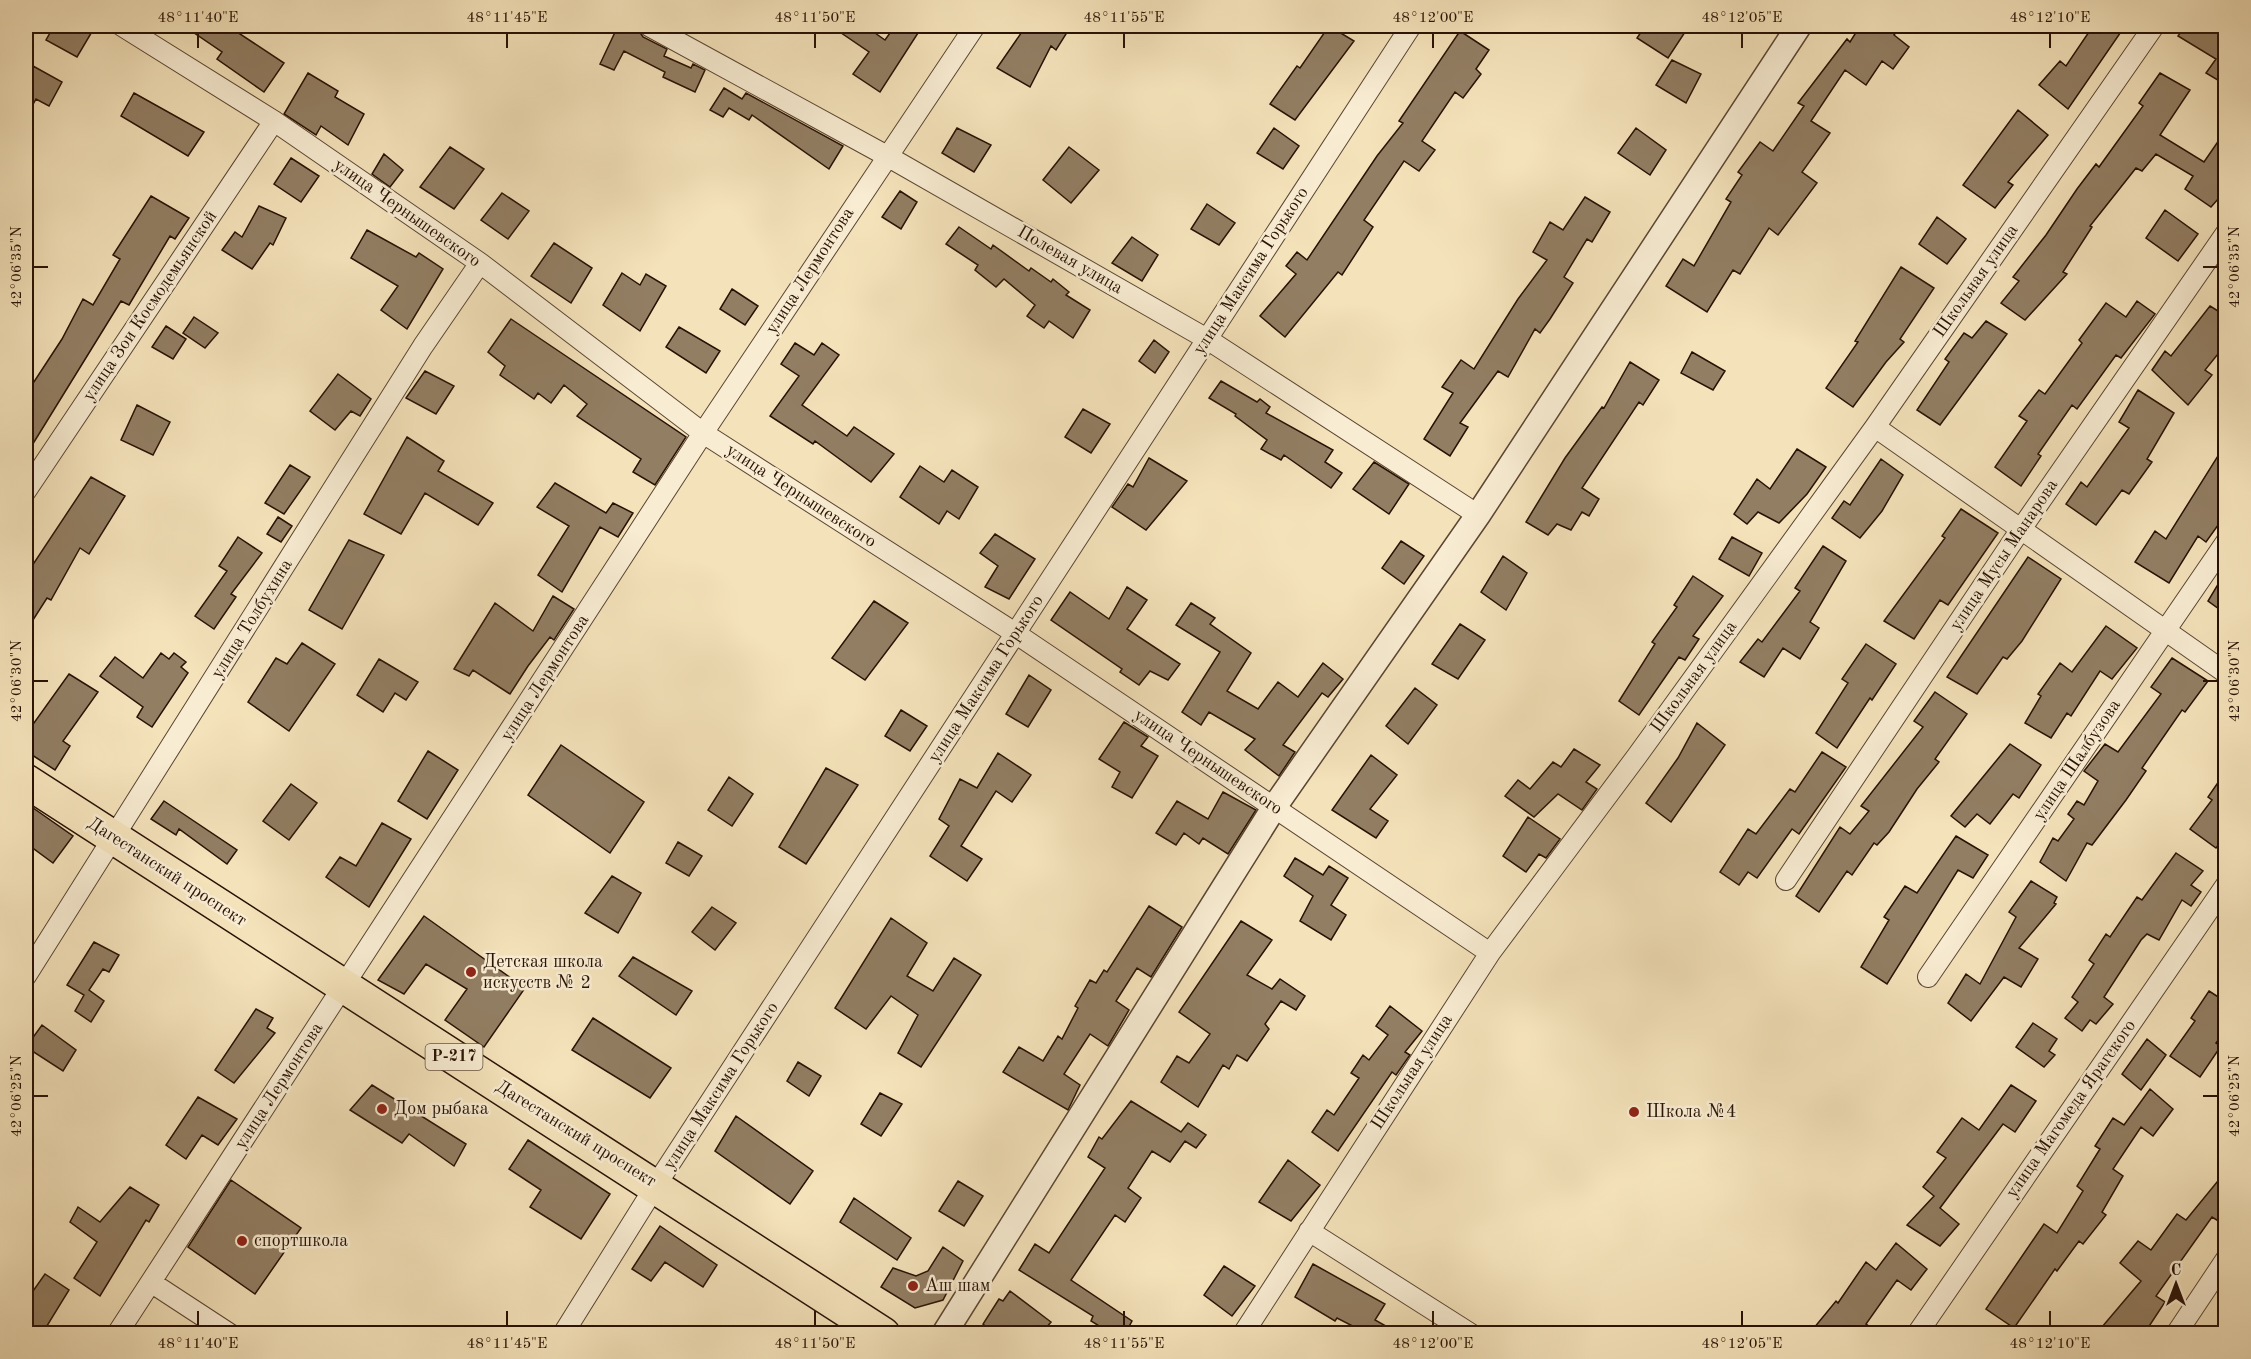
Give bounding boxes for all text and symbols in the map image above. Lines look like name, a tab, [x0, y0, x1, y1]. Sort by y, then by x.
text: 48°11'40"E	[158, 11, 238, 26]
text: 48°11'45"E	[467, 11, 547, 26]
text: 48°11'50"E	[775, 11, 855, 26]
text: 48°11'55"E	[1084, 11, 1164, 26]
text: 48°12'00"E	[1393, 11, 1473, 26]
text: 48°12'05"E	[1702, 11, 1782, 26]
text: 48°12'10"E	[2010, 11, 2090, 26]
street label: улица Чернышевского	[330, 155, 484, 271]
street label: улица Максима Горького	[1190, 184, 1312, 358]
street label: улица Лермонтова	[762, 204, 858, 337]
street label: улица Зои Космодемьянской	[80, 208, 220, 404]
street label: Школьная улица	[1930, 221, 2022, 341]
street label: Полевая улица	[1014, 223, 1126, 297]
text: 42°06'35"N	[10, 226, 25, 308]
text: 42°06'35"N	[2228, 226, 2243, 308]
street label: улица Чернышевского	[723, 441, 879, 551]
street label: улица Мусы Манарова	[1947, 476, 2061, 634]
street label: улица Толбухина	[208, 556, 296, 682]
street label: улица Максима Горького	[925, 592, 1047, 766]
street label: улица Лермонтова	[497, 611, 593, 744]
street label: Школьная улица	[1647, 618, 1741, 736]
text: 42°06'30"N	[10, 640, 25, 722]
text: 42°06'30"N	[2228, 640, 2243, 722]
street label: улица Шалбузова	[2030, 696, 2124, 824]
street label: улица Чернышевского	[1130, 706, 1286, 818]
street label: Дагестанский проспект	[84, 814, 250, 930]
place label: Детская школа искусств № 2	[483, 953, 603, 992]
marker: Детская школа искусств № 2	[464, 965, 478, 979]
street label: улица Максима Горького	[660, 999, 782, 1173]
street label: Школьная улица	[1368, 1011, 1456, 1133]
street label: улица Магомеда Ярагского	[2003, 1017, 2139, 1201]
street label: улица Лермонтова	[231, 1019, 327, 1152]
road number: Р-217	[426, 1044, 482, 1070]
text: 42°06'25"N	[10, 1055, 25, 1137]
text: 42°06'25"N	[2228, 1055, 2243, 1137]
street label: Дагестанский проспект	[493, 1077, 659, 1191]
place label: Дом рыбака	[394, 1100, 489, 1118]
marker: Дом рыбака	[375, 1102, 389, 1116]
place label: Школа №4	[1646, 1103, 1736, 1121]
marker: Школа №4	[1627, 1105, 1641, 1119]
place label: спортшкола	[254, 1232, 348, 1250]
marker: спортшкола	[235, 1234, 249, 1248]
north arrow	[2146, 1254, 2206, 1314]
text: С	[2171, 1263, 2181, 1279]
place label: Аш шам	[925, 1277, 990, 1295]
marker: Аш шам	[906, 1279, 920, 1293]
text: 48°11'40"E	[158, 1337, 238, 1352]
text: 48°11'45"E	[467, 1337, 547, 1352]
text: 48°11'50"E	[775, 1337, 855, 1352]
text: 48°11'55"E	[1084, 1337, 1164, 1352]
text: 48°12'00"E	[1393, 1337, 1473, 1352]
text: 48°12'05"E	[1702, 1337, 1782, 1352]
text: 48°12'10"E	[2010, 1337, 2090, 1352]

